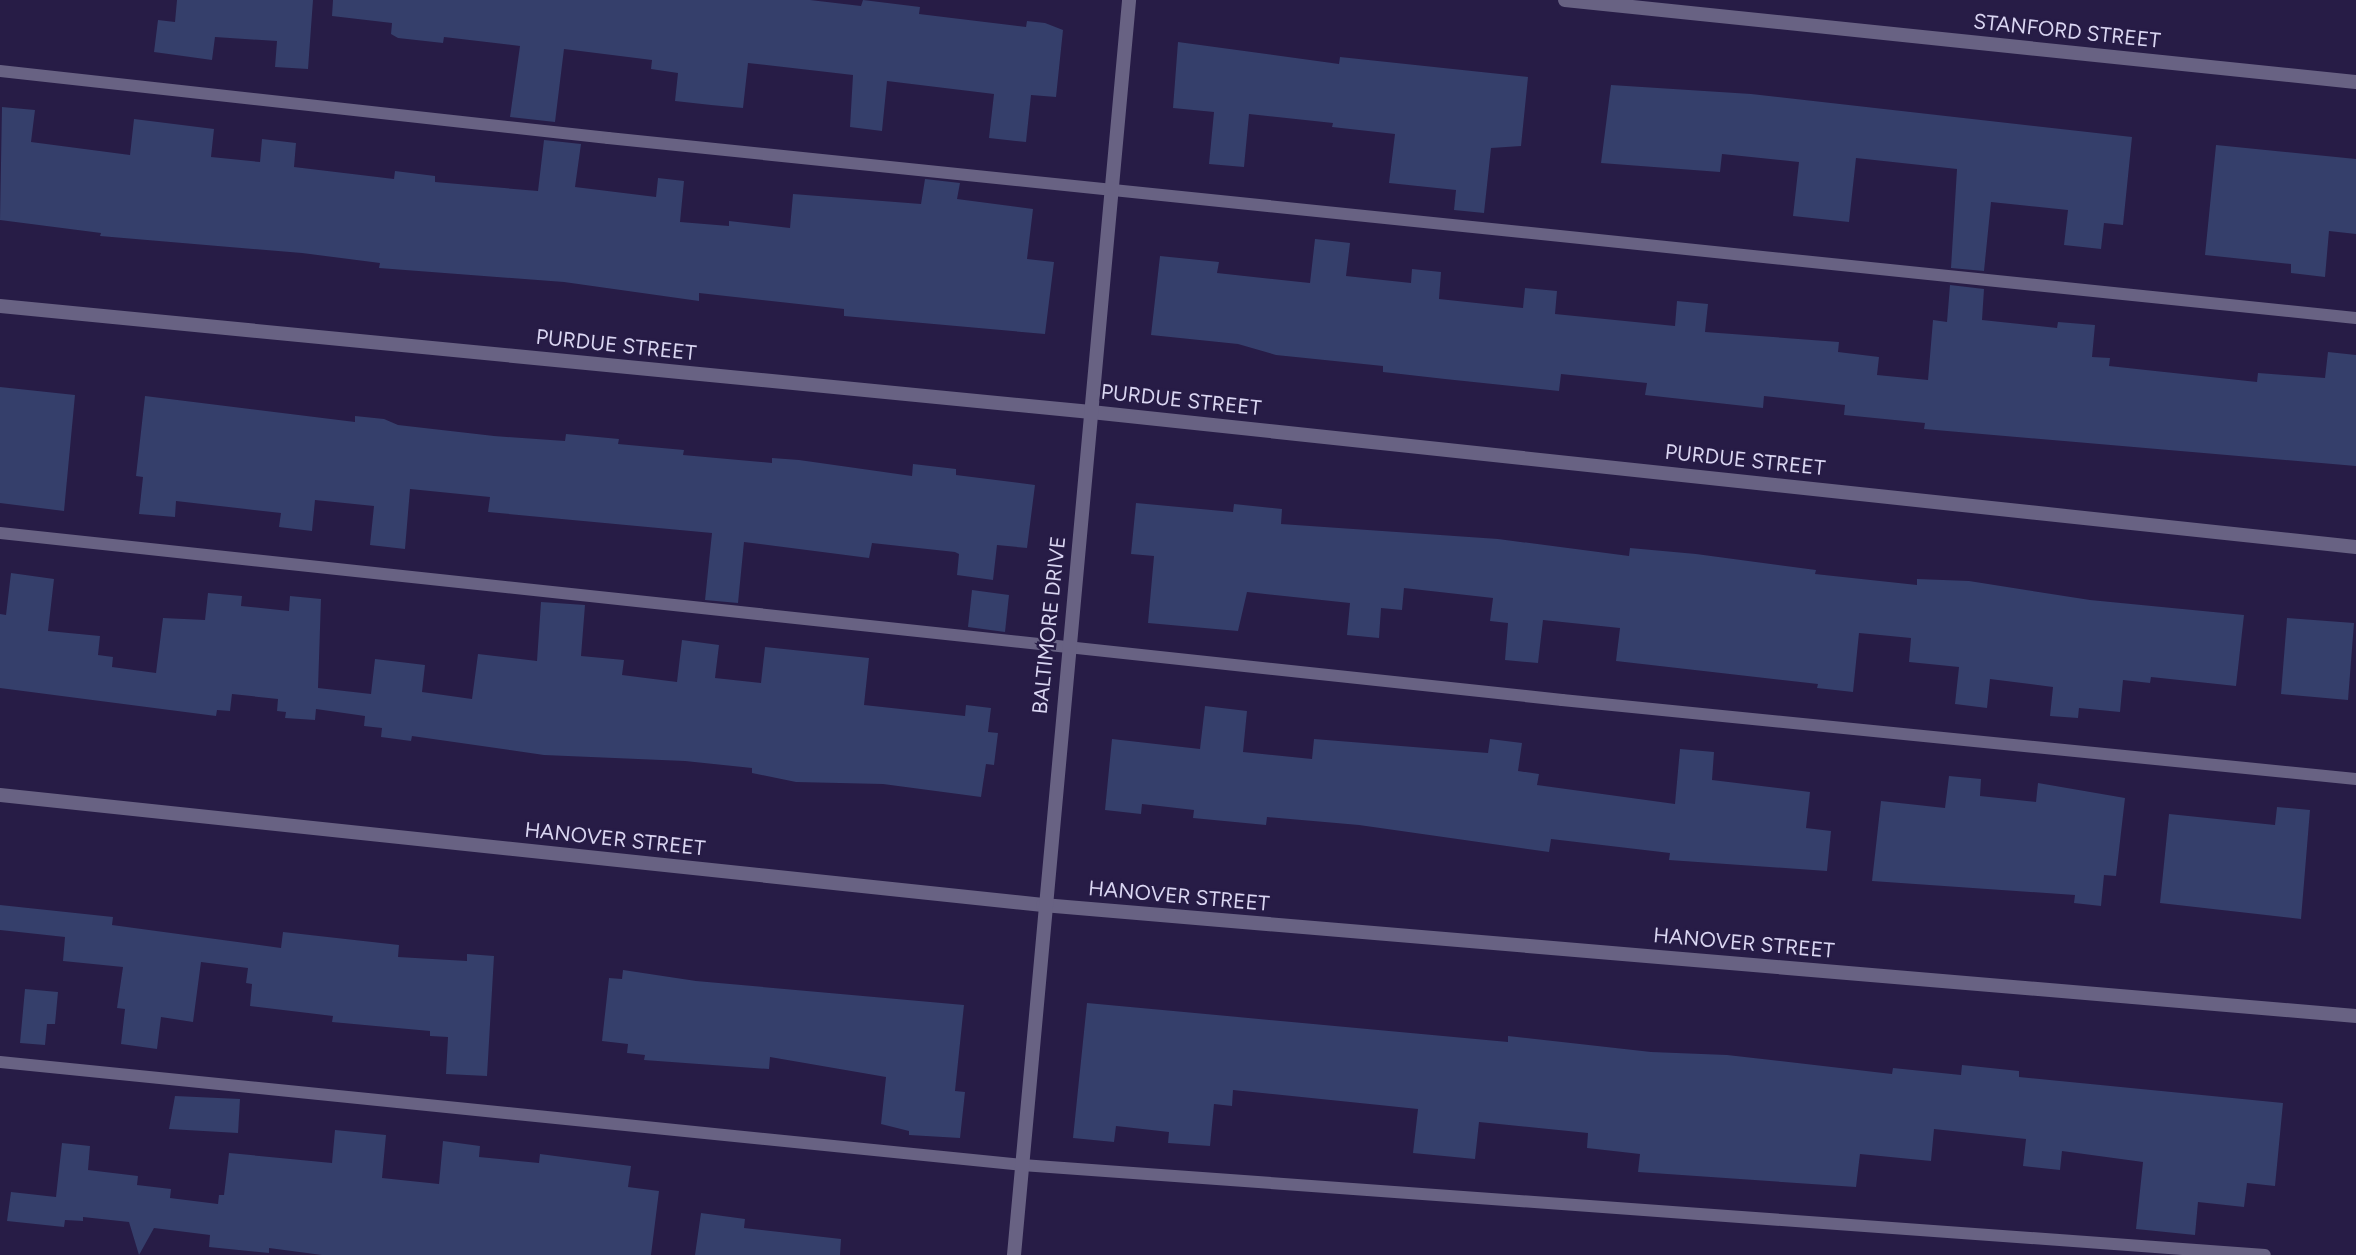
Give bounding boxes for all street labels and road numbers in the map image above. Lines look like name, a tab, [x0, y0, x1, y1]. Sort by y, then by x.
street label: STANFORD STREET	[1972, 9, 2162, 53]
street label: PURDUE STREET	[535, 324, 697, 366]
street label: PURDUE STREET	[1100, 379, 1262, 421]
street label: PURDUE STREET	[1664, 439, 1826, 481]
street label: BALTIMORE DRIVE	[1027, 535, 1071, 715]
street label: HANOVER STREET	[523, 817, 707, 861]
street label: HANOVER STREET	[1087, 876, 1271, 916]
street label: HANOVER STREET	[1652, 923, 1836, 963]

